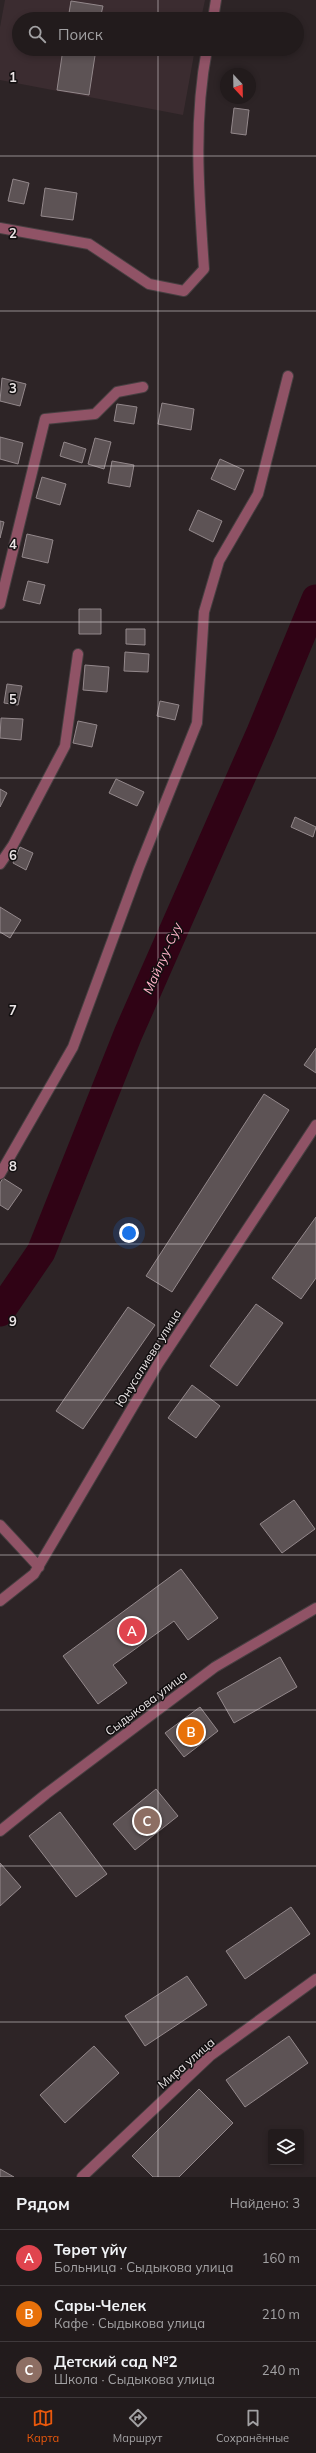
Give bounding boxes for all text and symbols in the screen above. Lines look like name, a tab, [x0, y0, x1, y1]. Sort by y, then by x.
search box	[12, 12, 304, 56]
icon: search	[26, 23, 48, 45]
text: Поиск	[58, 25, 103, 44]
north arrow	[220, 68, 256, 104]
text: 1	[9, 69, 17, 85]
text: 2	[9, 225, 17, 241]
text: 3	[9, 380, 17, 396]
text: 4	[9, 536, 17, 552]
text: 5	[9, 691, 17, 707]
text: 6	[9, 847, 17, 863]
water label: Майлуу-Суу	[139, 919, 185, 996]
text: 7	[9, 1002, 17, 1018]
text: 8	[9, 1158, 17, 1174]
your location	[119, 1223, 139, 1243]
street label: Юнусалиева улица	[112, 1306, 184, 1410]
text: 9	[9, 1313, 17, 1329]
pin: A	[119, 1616, 145, 1646]
street label: Сыдыкова улица	[102, 1667, 190, 1739]
pin: B	[178, 1717, 204, 1747]
pin: C	[134, 1806, 160, 1836]
street label: Мира улица	[155, 2034, 217, 2092]
map controls	[268, 2129, 304, 2165]
button: layers	[268, 2129, 304, 2165]
text: Рядом	[16, 2193, 70, 2214]
text: Найдено: 3	[230, 2195, 300, 2211]
text: Төрөт үйү	[54, 2240, 127, 2259]
text: A	[24, 2250, 34, 2266]
text: 160 m	[262, 2250, 300, 2266]
text: Больница · Сыдыкова улица	[54, 2259, 233, 2275]
text: Сары-Челек	[54, 2296, 146, 2315]
text: B	[25, 2306, 33, 2322]
text: 210 m	[262, 2306, 300, 2322]
text: Кафе · Сыдыкова улица	[54, 2315, 205, 2331]
text: Детский сад №2	[54, 2352, 177, 2371]
text: C	[25, 2362, 33, 2378]
text: 240 m	[262, 2362, 300, 2378]
text: Школа · Сыдыкова улица	[54, 2371, 215, 2387]
tab: Карта	[27, 2407, 59, 2445]
tab: Маршрут	[113, 2407, 162, 2445]
tab: Сохранённые	[216, 2407, 289, 2445]

